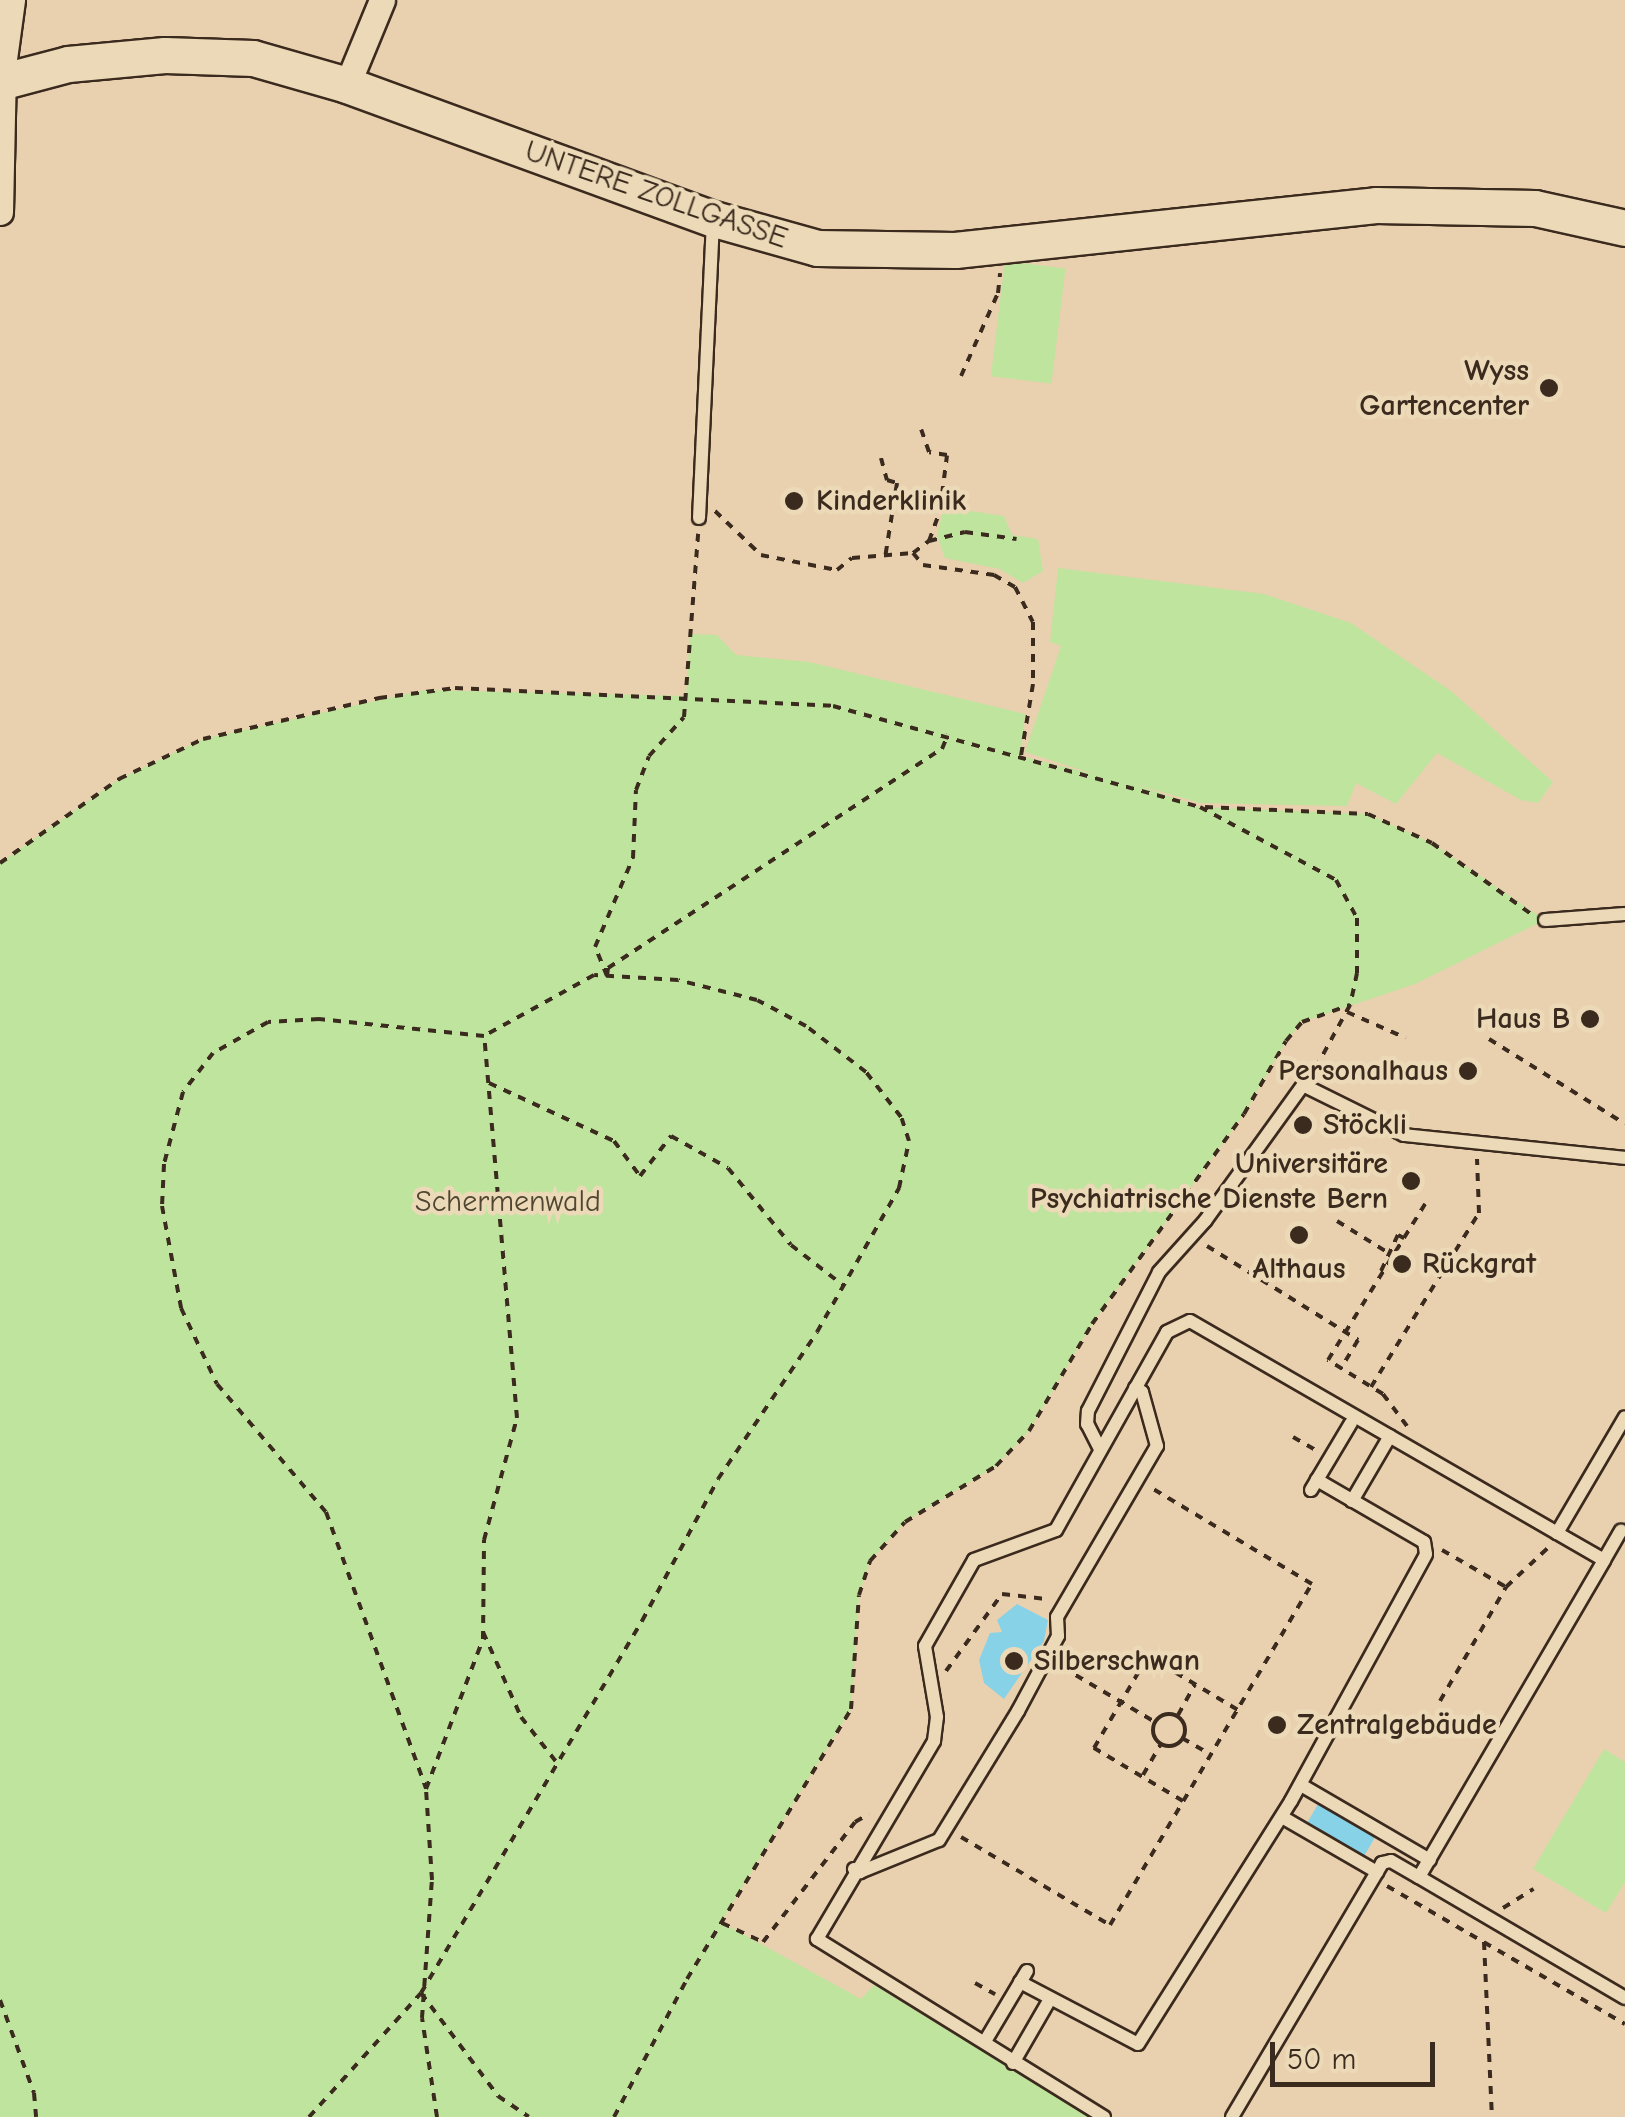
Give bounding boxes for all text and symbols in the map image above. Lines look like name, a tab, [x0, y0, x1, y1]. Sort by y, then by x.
street label: UNTERE ZOLLGASSE	[520, 133, 792, 257]
place label: Wyss Gartencenter	[1359, 353, 1529, 424]
marker: Wyss Gartencenter	[1538, 377, 1560, 399]
place label: Kinderklinik	[816, 483, 966, 519]
marker: Kinderklinik	[781, 488, 807, 514]
place label: Haus B	[1476, 1001, 1570, 1037]
marker: Haus B	[1579, 1008, 1601, 1030]
place label: Personalhaus	[1278, 1053, 1448, 1089]
marker: Personalhaus	[1457, 1060, 1479, 1082]
place label: Stöckli	[1323, 1107, 1407, 1143]
marker: Stöckli	[1292, 1114, 1314, 1136]
place label: Universitäre Psychiatrische Dienste Bern	[1030, 1146, 1388, 1216]
marker: Universitäre Psychiatrische Dienste Bern	[1398, 1168, 1424, 1194]
park label: Schermenwald	[415, 1184, 601, 1220]
marker: Althaus	[1288, 1224, 1310, 1246]
place label: Rückgrat	[1422, 1246, 1536, 1282]
place label: Althaus	[1253, 1251, 1345, 1287]
marker: Rückgrat	[1391, 1253, 1413, 1275]
place label: Silberschwan	[1034, 1643, 1200, 1679]
marker: Silberschwan	[1003, 1650, 1025, 1672]
place label: Zentralgebäude	[1297, 1707, 1497, 1743]
marker: Zentralgebäude	[1266, 1714, 1288, 1736]
scale bar	[1275, 2022, 1440, 2084]
text: 50 m	[1287, 2042, 1356, 2077]

